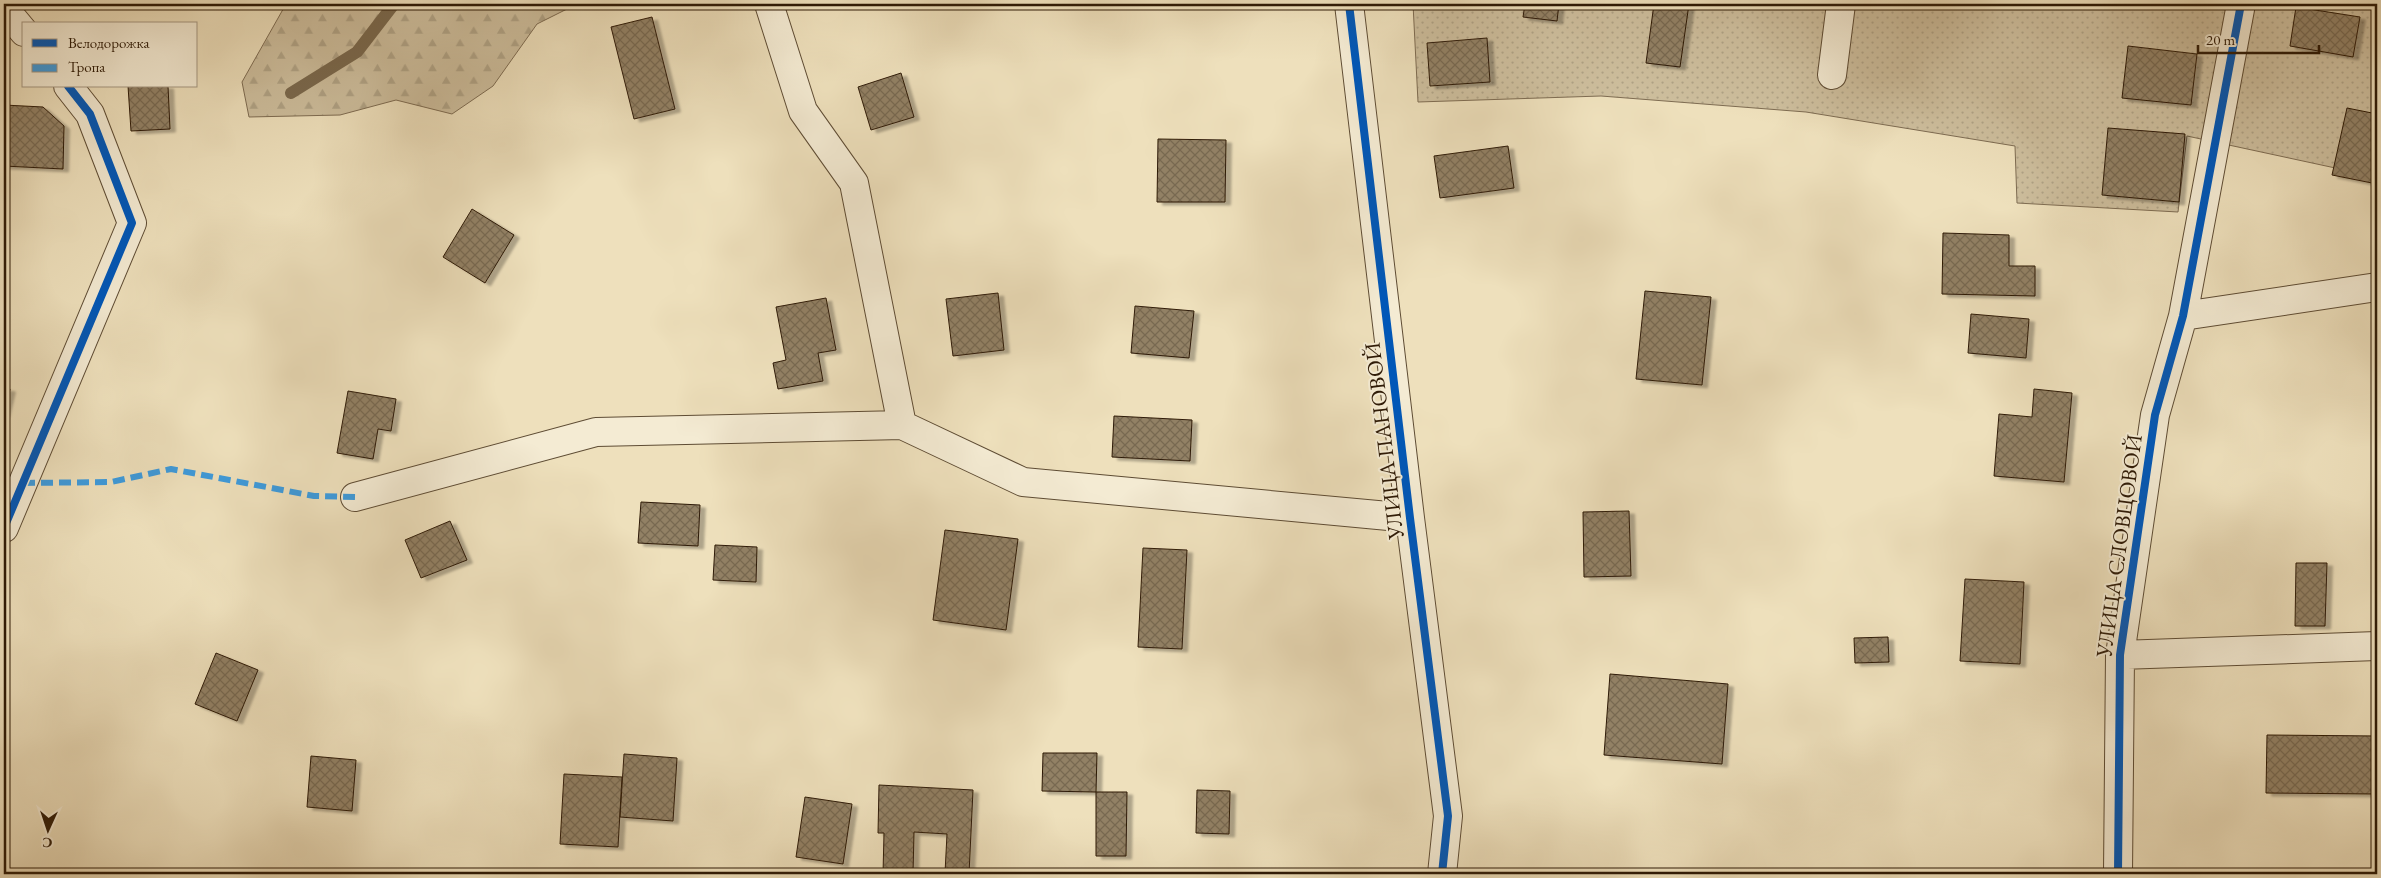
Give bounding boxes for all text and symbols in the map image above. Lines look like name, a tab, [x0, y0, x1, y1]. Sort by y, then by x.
legend	[22, 22, 198, 88]
scale bar	[2198, 22, 2320, 54]
text: 20 m	[2206, 30, 2235, 49]
text: Велодорожка	[68, 33, 149, 52]
text: Тропа	[68, 57, 105, 76]
street label: УЛИЦА ПАНОВОЙ	[1358, 341, 1411, 542]
street label: УЛИЦА СЛОВЦОВОЙ	[2089, 432, 2149, 660]
north arrow	[22, 806, 72, 856]
text: С	[42, 834, 53, 852]

